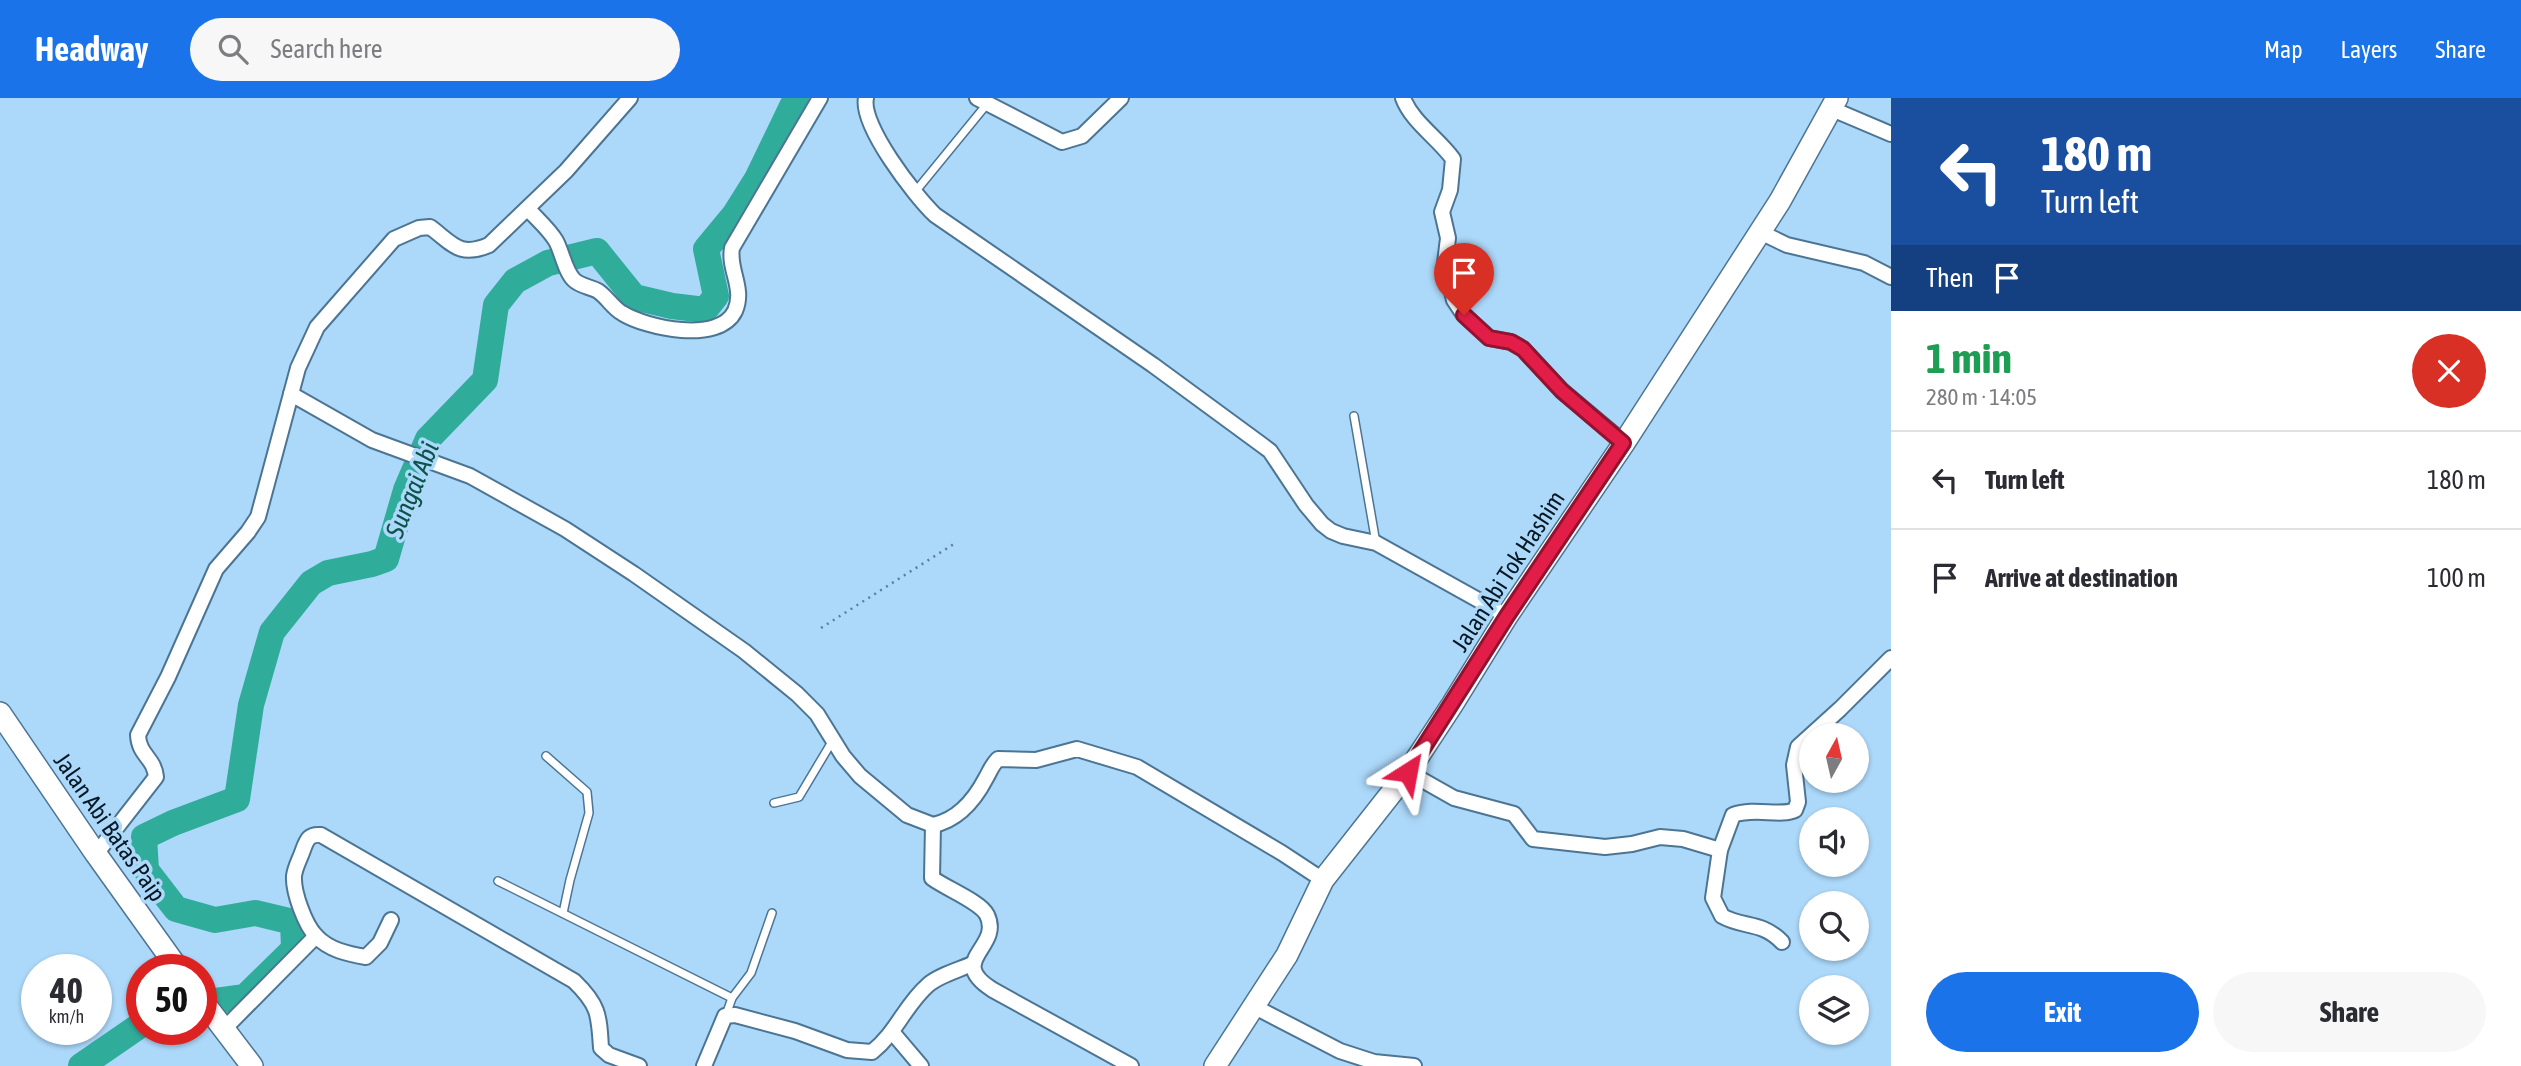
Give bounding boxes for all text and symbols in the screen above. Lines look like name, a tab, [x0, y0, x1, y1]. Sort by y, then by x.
search box	[190, 18, 680, 81]
text: Headway	[35, 30, 148, 68]
icon: search	[214, 30, 252, 68]
text: Search here	[270, 34, 383, 64]
text: Map	[2264, 36, 2303, 63]
text: Layers	[2341, 36, 2397, 63]
text: Share	[2435, 36, 2486, 63]
text: 180 m	[2041, 125, 2152, 181]
icon: left	[1926, 126, 2017, 217]
text: Turn left	[2041, 183, 2139, 220]
pin	[1434, 243, 1494, 315]
icon: arrive	[1445, 254, 1483, 292]
icon: arrive	[1988, 259, 2026, 297]
text: Then	[1926, 263, 1974, 293]
text: 1 min	[1926, 334, 2012, 382]
button: close	[2412, 334, 2486, 408]
text: 280 m · 14:05	[1926, 384, 2037, 410]
water label: Sungai Abi	[379, 438, 445, 543]
icon: left	[1926, 461, 1964, 499]
text: Turn left	[1985, 465, 2065, 495]
text: 180 m	[2427, 465, 2486, 495]
street label: Jalan Abi Tok Hashim	[1446, 486, 1570, 656]
icon: arrive	[1926, 559, 1964, 597]
text: Arrive at destination	[1985, 563, 2178, 593]
text: 100 m	[2427, 563, 2486, 593]
north arrow	[1799, 723, 1869, 793]
map controls	[1799, 723, 1869, 1045]
position arrow	[1371, 735, 1445, 809]
street label: Jalan Abi Batas Paip	[49, 748, 171, 906]
button: sound	[1799, 807, 1869, 877]
button: search	[1799, 891, 1869, 961]
speed limit sign: 50	[126, 954, 217, 1045]
text: 40	[50, 970, 83, 1010]
button: Exit	[1926, 972, 2199, 1052]
button: Share	[2213, 972, 2486, 1052]
button: layers	[1799, 975, 1869, 1045]
text: km/h	[49, 1006, 84, 1027]

